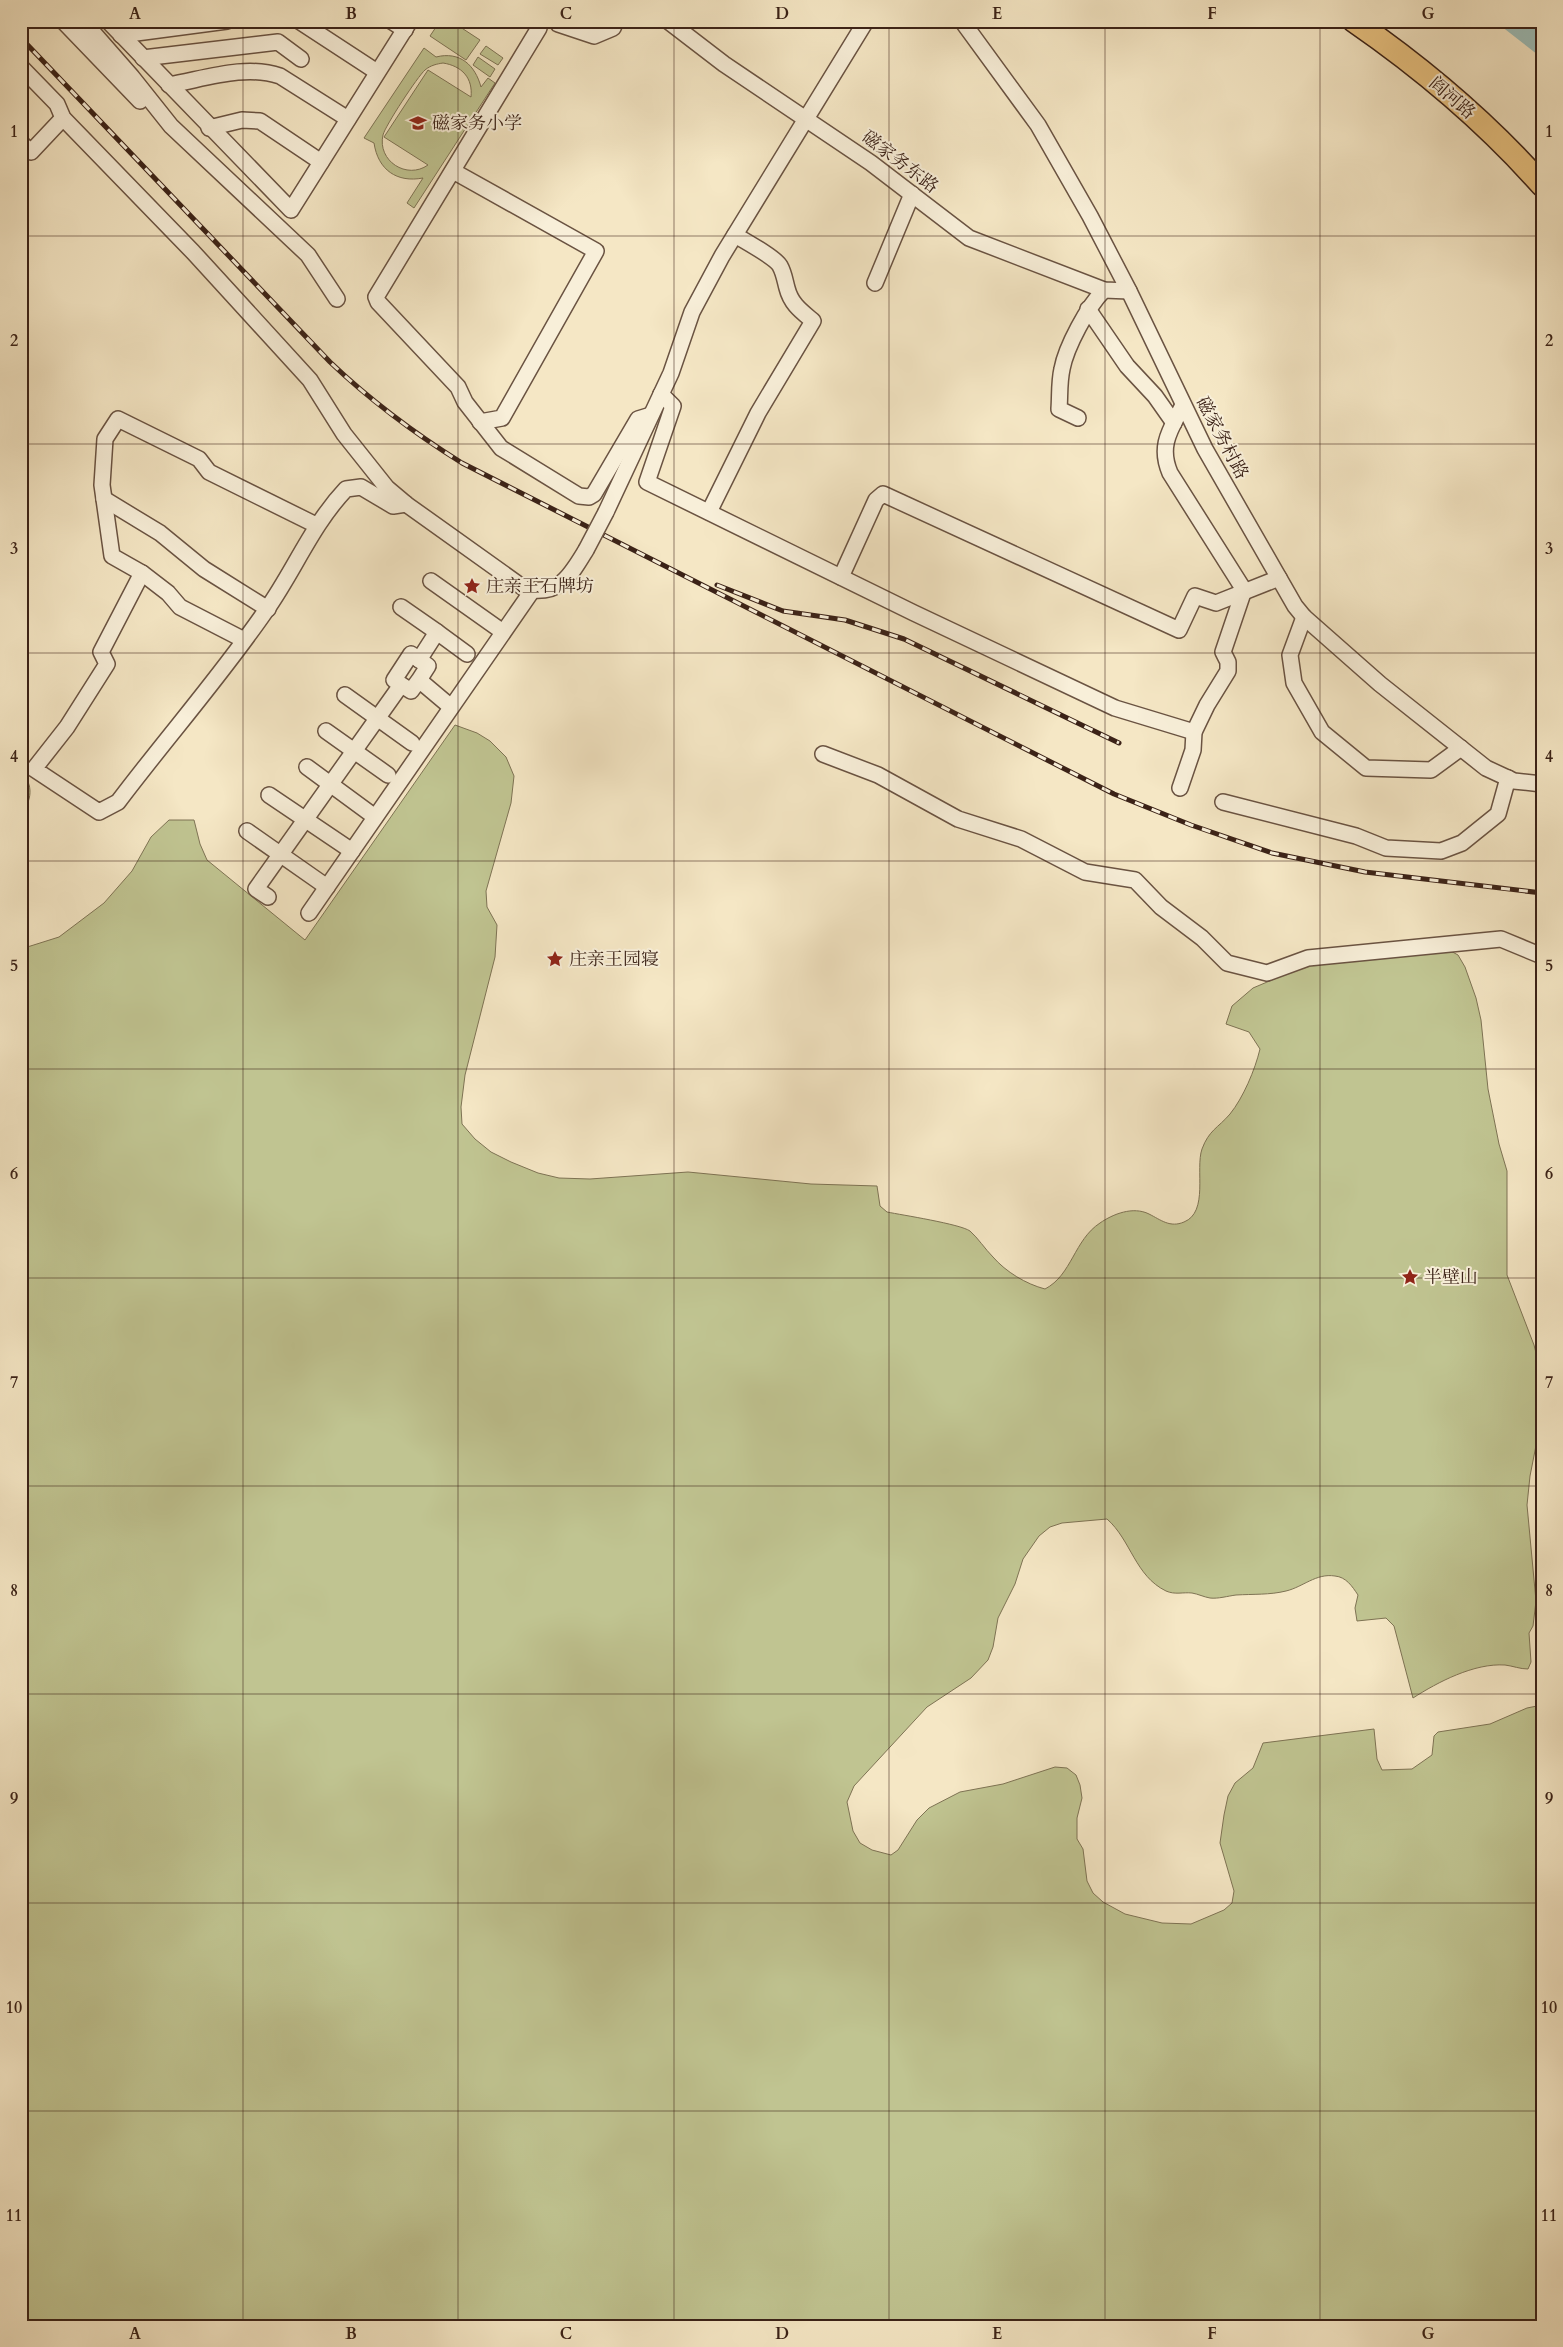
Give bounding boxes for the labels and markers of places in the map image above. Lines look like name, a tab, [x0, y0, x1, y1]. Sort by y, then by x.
place label: 磁家务小学	[432, 111, 522, 136]
school or university icon: 磁家务小学	[408, 113, 428, 133]
place label: 庄亲王石牌坊	[486, 574, 594, 599]
place icon: 庄亲王石牌坊	[462, 576, 482, 596]
place label: 庄亲王园寝	[569, 947, 659, 972]
place icon: 庄亲王园寝	[545, 949, 565, 969]
place label: 半壁山	[1424, 1265, 1478, 1290]
place icon: 半壁山	[1400, 1267, 1420, 1287]

